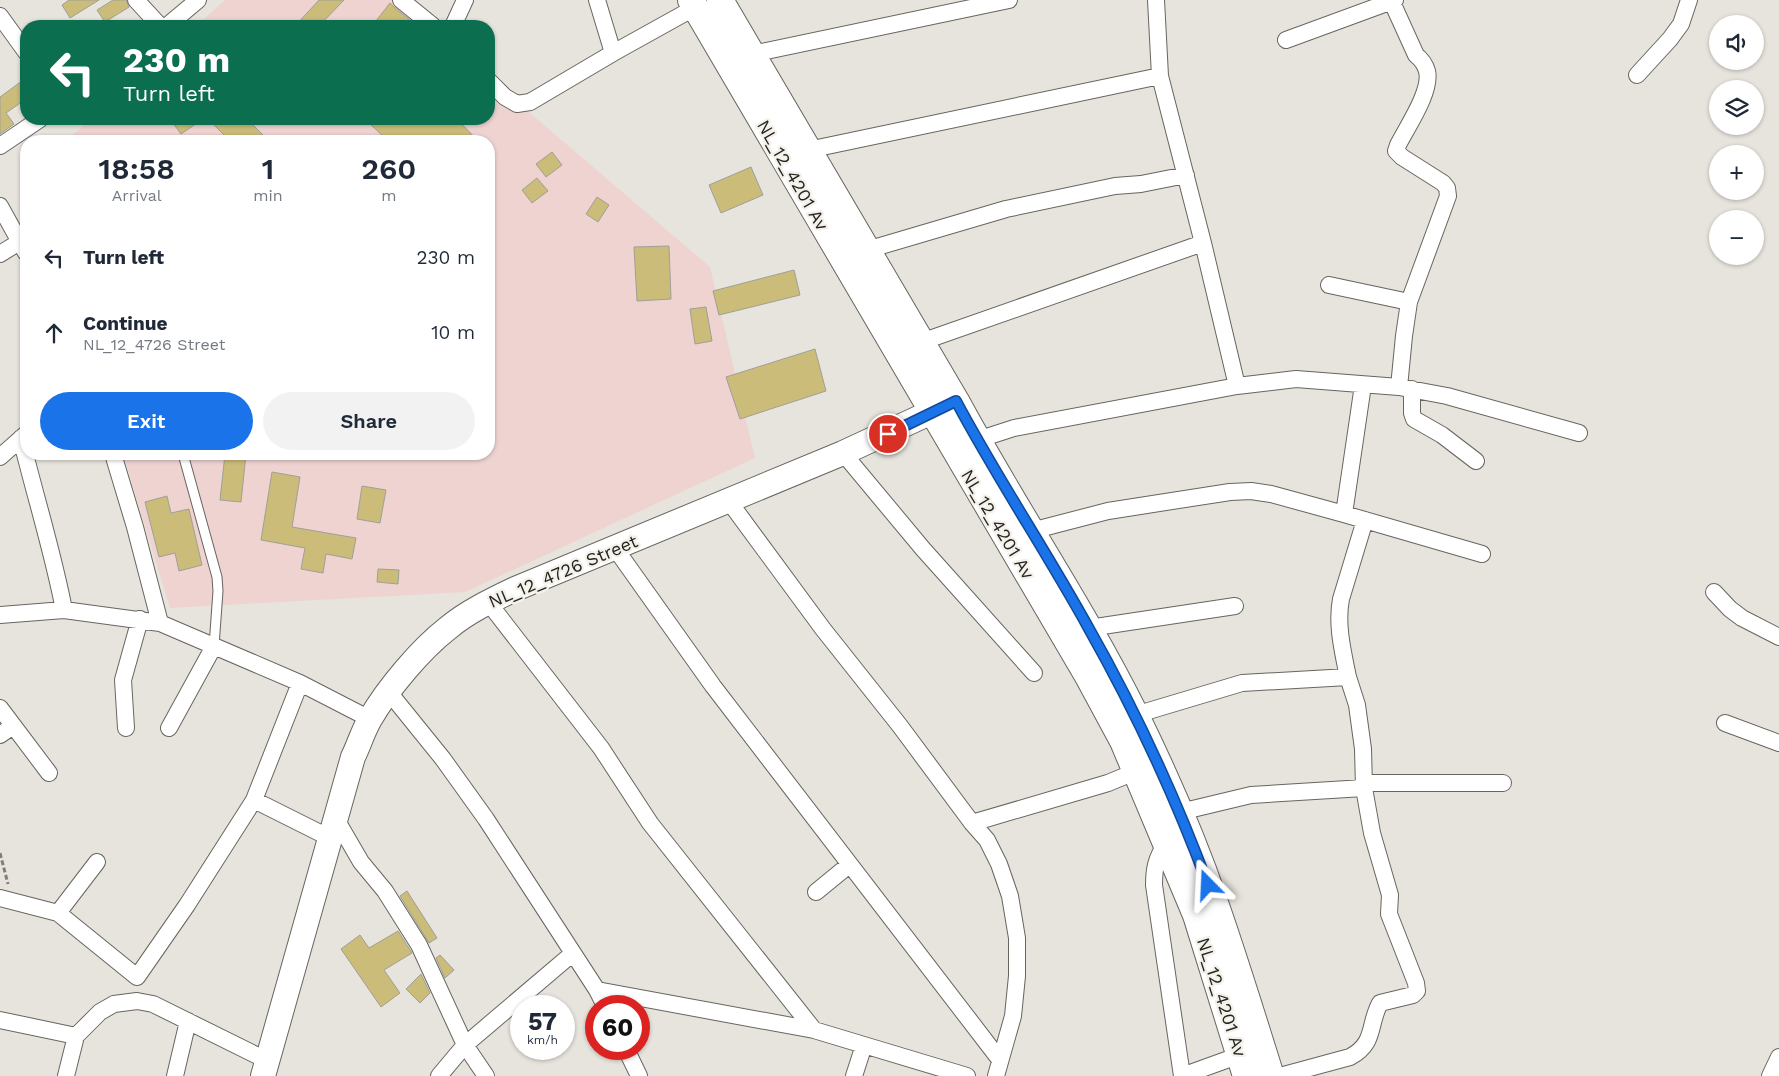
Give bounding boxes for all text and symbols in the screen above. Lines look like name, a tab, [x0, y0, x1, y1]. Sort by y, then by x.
map controls	[1709, 15, 1764, 265]
button: sound	[1709, 15, 1764, 70]
text: 230 m	[123, 39, 230, 81]
icon: left	[40, 40, 105, 105]
button: layers	[1709, 80, 1764, 135]
text: Turn left	[123, 81, 215, 106]
street label: NL_12_4201 Av	[753, 116, 833, 234]
button: +	[1709, 145, 1764, 200]
text: 18:58	[99, 151, 175, 186]
text: 1	[262, 151, 274, 186]
text: 260	[361, 151, 416, 186]
text: Arrival	[112, 186, 162, 205]
text: min	[253, 186, 283, 205]
text: m	[381, 186, 396, 205]
button: −	[1709, 210, 1764, 265]
icon: left	[40, 244, 68, 272]
text: Turn left	[83, 246, 164, 269]
text: 230 m	[416, 246, 475, 269]
text: Continue	[83, 312, 167, 335]
icon: ahead	[40, 319, 68, 347]
text: 10 m	[431, 321, 475, 344]
text: NL_12_4726 Street	[83, 335, 225, 354]
button: Exit	[40, 392, 253, 450]
button: Share	[263, 392, 475, 450]
pin	[867, 413, 909, 455]
icon: arrive	[874, 420, 902, 448]
street label: NL_12_4201 Av	[957, 465, 1039, 583]
street label: NL_12_4726 Street	[485, 530, 641, 612]
position arrow	[1181, 858, 1233, 910]
street label: NL_12_4201 Av	[1193, 935, 1251, 1060]
speed limit sign: 60	[585, 995, 650, 1060]
text: 57	[528, 1007, 557, 1036]
text: km/h	[527, 1033, 558, 1047]

